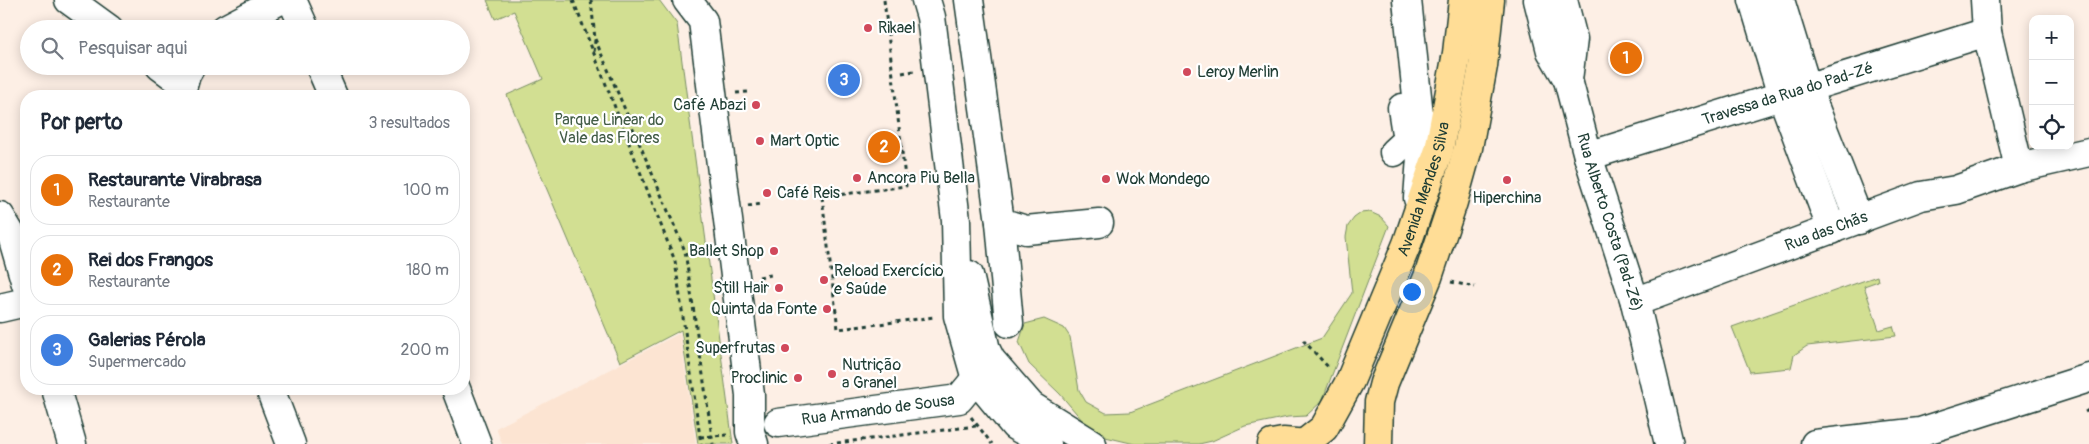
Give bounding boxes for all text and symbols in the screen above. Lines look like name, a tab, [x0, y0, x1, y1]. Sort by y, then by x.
map controls	[2029, 15, 2074, 150]
button: +	[2029, 15, 2074, 60]
place label: Rikael	[878, 18, 916, 38]
search box	[20, 20, 470, 75]
marker: Rikael	[862, 22, 874, 34]
icon: search	[38, 34, 66, 62]
text: Pesquisar aqui	[78, 36, 187, 60]
pin: 1	[1610, 39, 1642, 77]
street label: Travessa da Rua do Pad-Zé	[1699, 58, 1876, 130]
button: −	[2029, 60, 2074, 105]
pin: 3	[828, 61, 860, 99]
place label: Leroy Merlin	[1197, 62, 1279, 82]
marker: Leroy Merlin	[1181, 66, 1193, 78]
place label: Café Abazi	[673, 95, 746, 115]
marker: Café Abazi	[750, 99, 762, 111]
button: locate	[2029, 105, 2074, 150]
text: Por perto	[40, 109, 122, 136]
park label: Parque Linear do Vale das Flores	[554, 110, 664, 148]
text: 3 resultados	[368, 113, 450, 133]
street label: Avenida Mendes Silva	[1393, 120, 1454, 259]
pin: 2	[868, 128, 900, 166]
place label: Mart Optic	[770, 131, 840, 151]
street label: Rua Alberto Costa (Pad-Zé)	[1572, 131, 1647, 314]
marker: Mart Optic	[754, 135, 766, 147]
text: Restaurante Virabrasa	[88, 168, 262, 192]
place label: Ancora Piu Bella	[867, 168, 975, 188]
place label: Wok Mondego	[1116, 169, 1210, 189]
marker: Ancora Piu Bella	[851, 172, 863, 184]
marker: Wok Mondego	[1100, 173, 1112, 185]
marker: Hiperchina	[1501, 174, 1513, 186]
text: 1	[54, 180, 60, 200]
text: 100 m	[403, 180, 449, 200]
place label: Café Reis	[777, 183, 840, 203]
marker: Café Reis	[761, 187, 773, 199]
place label: Hiperchina	[1472, 188, 1542, 208]
text: Restaurante	[88, 192, 170, 212]
street label: Rua das Chãs	[1782, 207, 1871, 256]
place label: Ballet Shop	[689, 241, 764, 261]
marker: Ballet Shop	[768, 245, 780, 257]
text: Rei dos Frangos	[88, 248, 213, 272]
text: 2	[53, 260, 61, 280]
text: 180 m	[406, 260, 449, 280]
place label: Reload Exercício e Saúde	[834, 261, 944, 299]
text: Restaurante	[88, 272, 170, 292]
marker: Reload Exercício e Saúde	[818, 274, 830, 286]
place label: Still Hair	[713, 278, 769, 298]
your location	[1399, 279, 1425, 305]
marker: Still Hair	[773, 282, 785, 294]
place label: Quinta da Fonte	[711, 299, 817, 319]
marker: Quinta da Fonte	[821, 303, 833, 315]
text: Galerias Pérola	[88, 328, 206, 352]
place label: Superfrutas	[695, 338, 775, 358]
text: 3	[53, 340, 61, 360]
text: 200 m	[401, 340, 449, 360]
marker: Superfrutas	[779, 342, 791, 354]
text: Supermercado	[88, 352, 186, 372]
place label: Nutrição a Granel	[842, 355, 901, 393]
place label: Proclinic	[731, 368, 788, 388]
marker: Nutrição a Granel	[826, 368, 838, 380]
marker: Proclinic	[792, 372, 804, 384]
street label: Rua Armando de Sousa	[800, 390, 956, 430]

